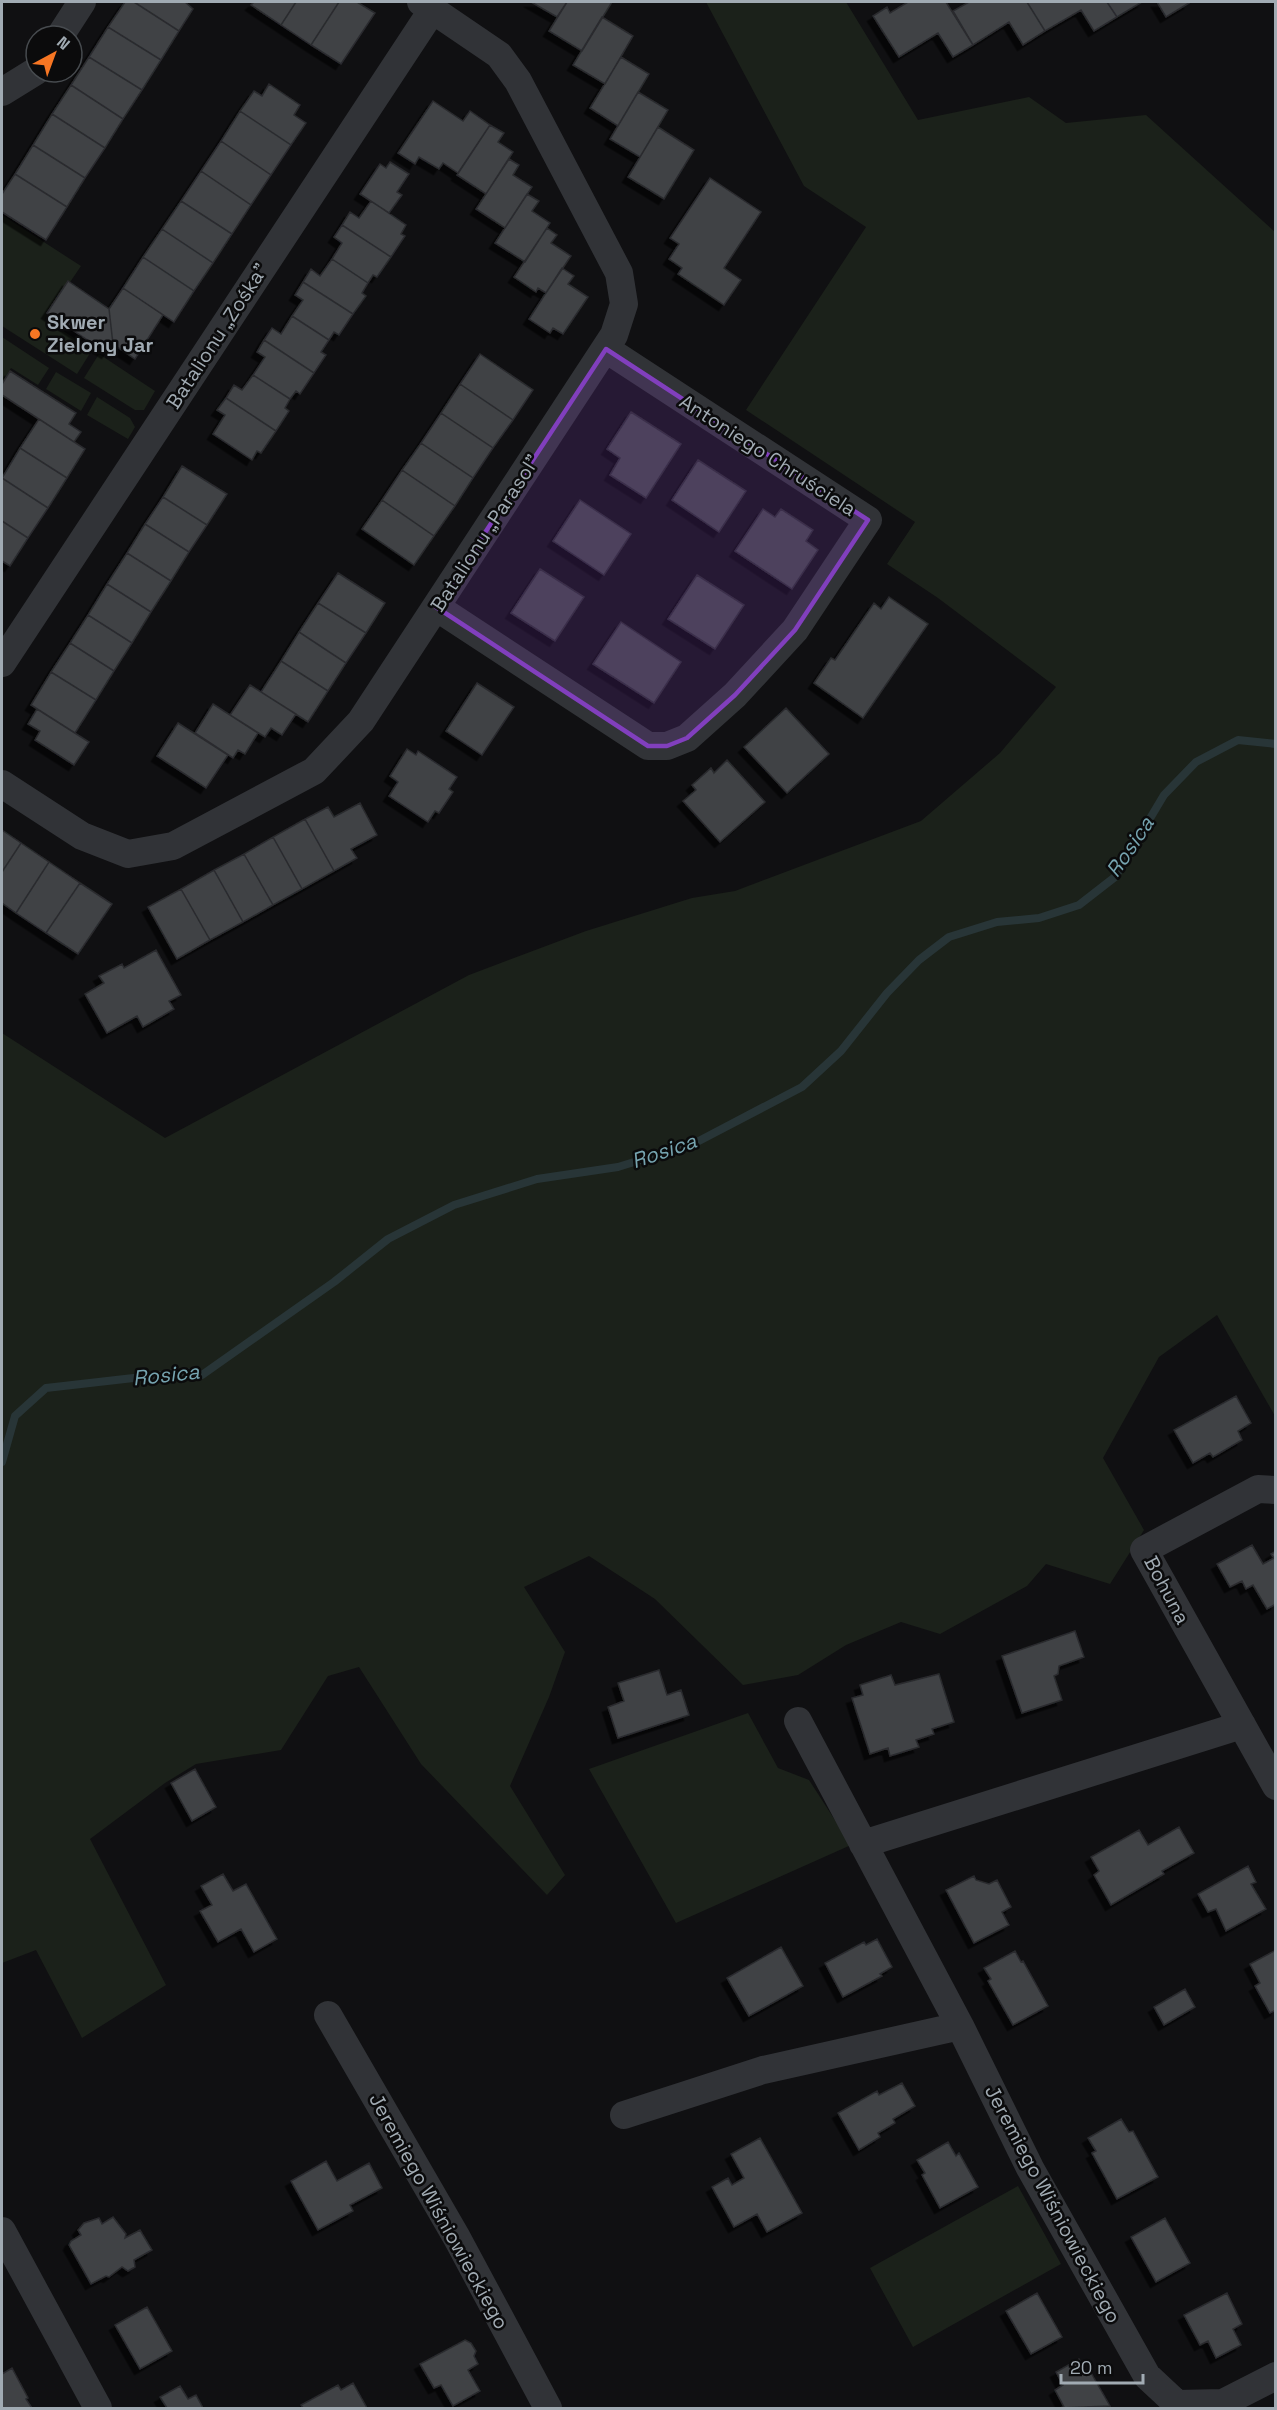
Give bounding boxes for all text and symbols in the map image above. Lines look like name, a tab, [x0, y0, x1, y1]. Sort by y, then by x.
north arrow	[24, 24, 84, 84]
text: N	[53, 32, 74, 55]
street label: Batalionu „Zośka”	[160, 258, 274, 414]
place label: Skwer Zielony Jar	[47, 309, 154, 358]
marker: Skwer Zielony Jar	[28, 327, 42, 341]
street label: Antoniego Chruściela	[675, 388, 861, 522]
street label: Batalionu „Parasol”	[424, 449, 546, 617]
water label: Rosica	[1100, 811, 1160, 882]
water label: Rosica	[628, 1127, 701, 1174]
water label: Rosica	[131, 1357, 202, 1391]
street label: Bohuna	[1138, 1551, 1196, 1629]
street label: Jeremiego Wiśniowieckiego	[979, 2080, 1127, 2328]
street label: Jeremiego Wiśniowieckiego	[363, 2088, 515, 2334]
scale bar	[1061, 2347, 1144, 2385]
text: 20 m	[1070, 2356, 1113, 2379]

